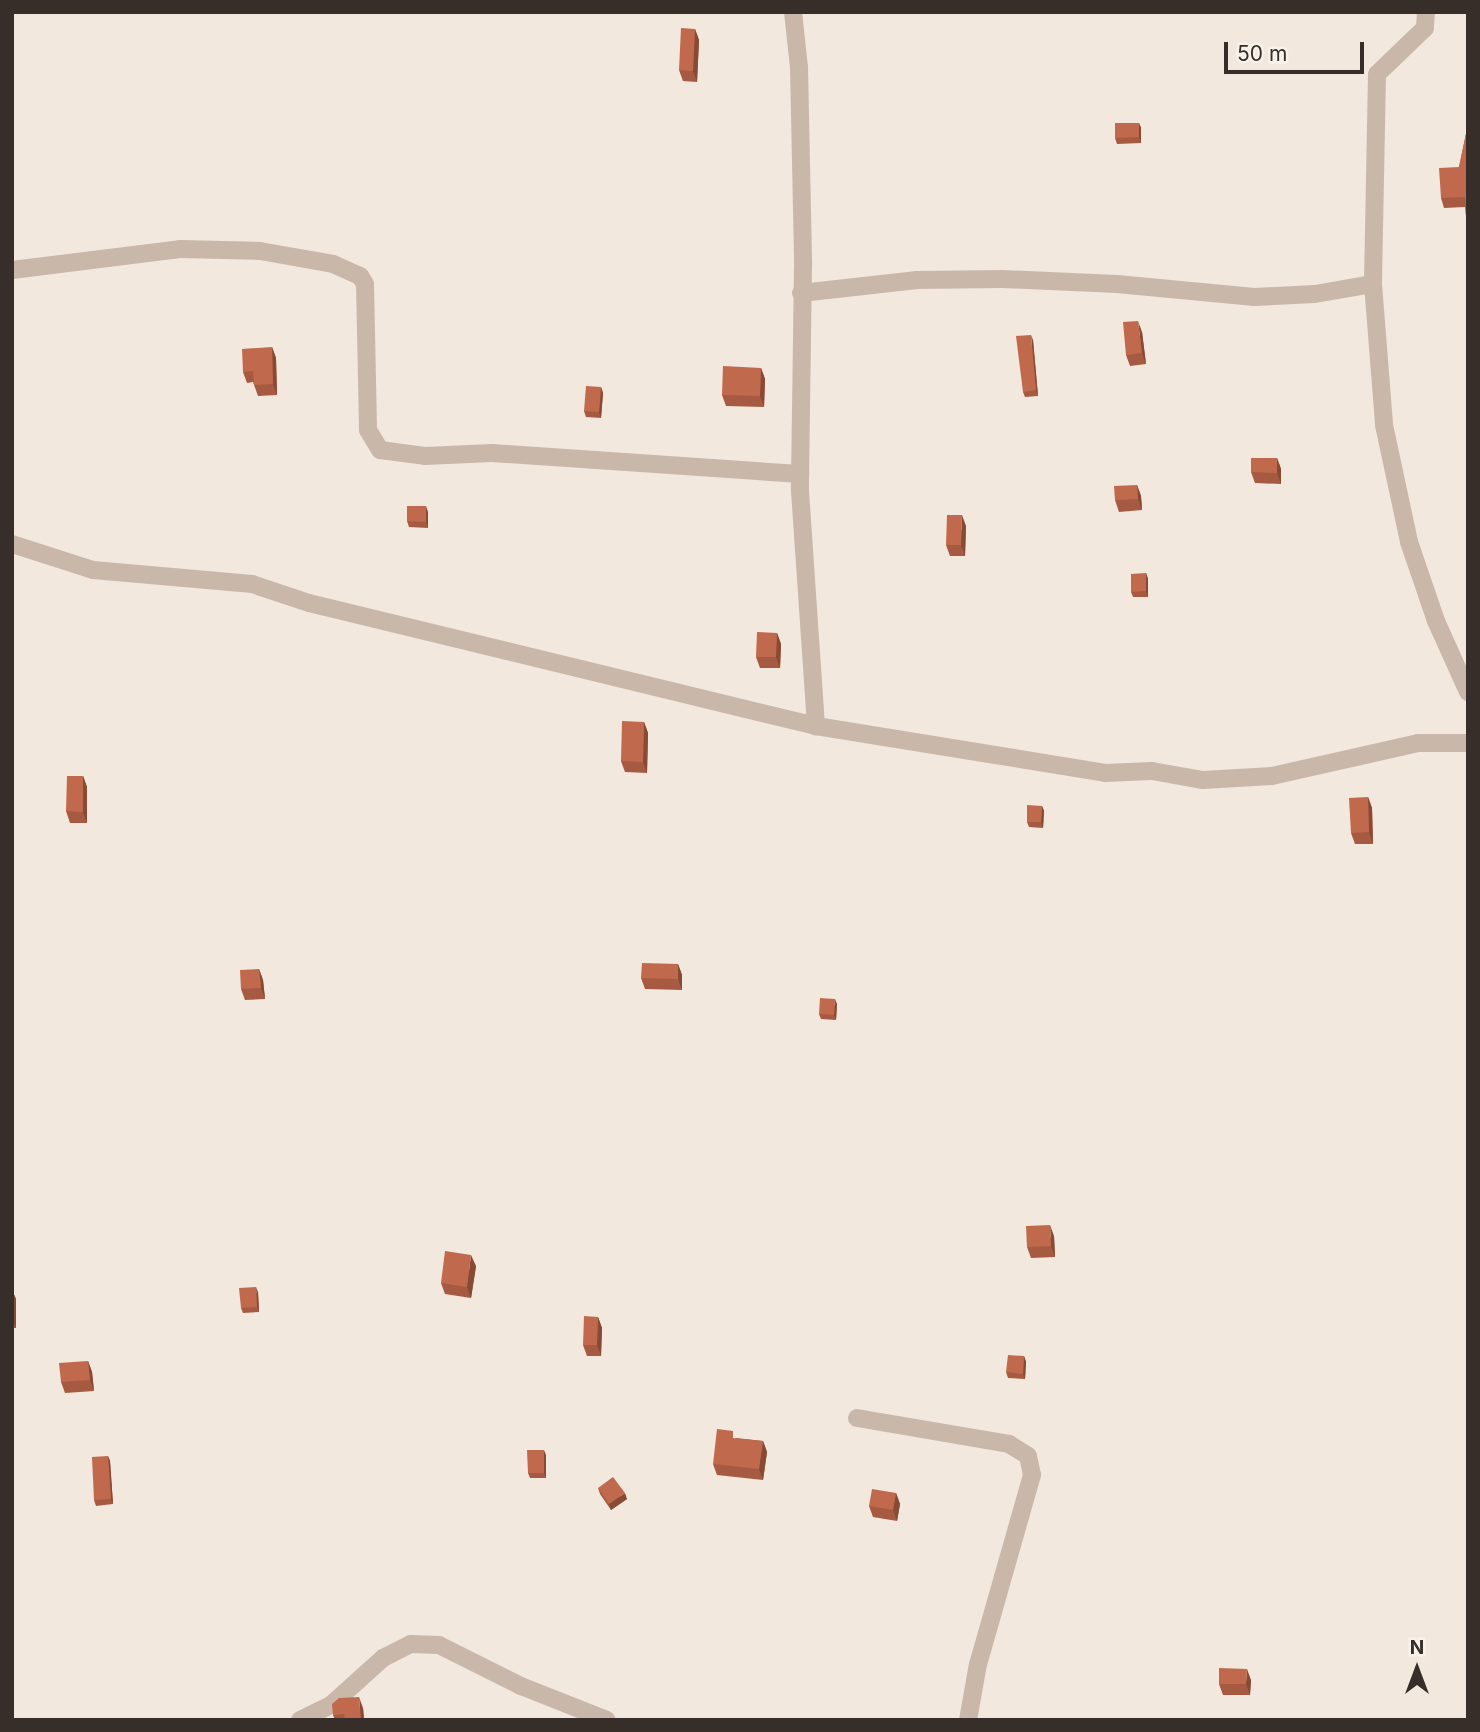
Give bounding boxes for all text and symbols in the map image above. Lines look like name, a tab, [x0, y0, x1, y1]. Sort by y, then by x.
scale bar	[1228, 28, 1368, 72]
text: 50 m	[1237, 41, 1287, 66]
north arrow	[1382, 1634, 1452, 1704]
text: N	[1410, 1636, 1424, 1659]

